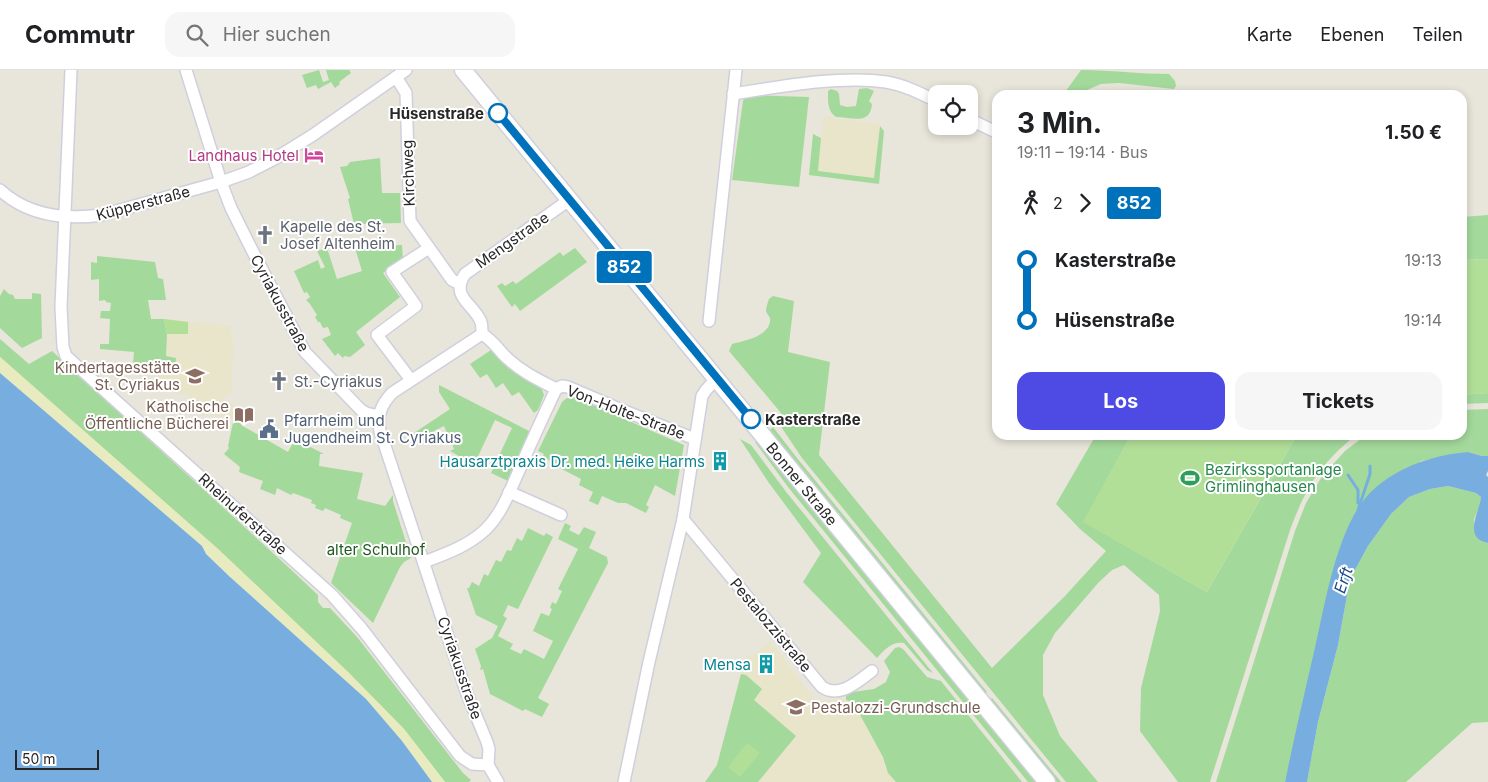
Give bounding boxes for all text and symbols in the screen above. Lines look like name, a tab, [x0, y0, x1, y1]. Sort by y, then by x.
search box	[165, 12, 515, 57]
text: Commutr	[25, 20, 135, 49]
icon: search	[183, 21, 211, 49]
text: Hier suchen	[223, 23, 331, 46]
text: Karte	[1247, 24, 1292, 45]
text: Ebenen	[1320, 24, 1384, 45]
text: Teilen	[1412, 24, 1463, 45]
map controls	[928, 85, 978, 135]
button: locate	[928, 85, 978, 135]
marker: Hüsenstraße	[488, 103, 508, 123]
place label: Hüsenstraße	[389, 104, 484, 123]
text: 3 Min.	[1017, 106, 1102, 140]
text: 1.50 €	[1385, 121, 1442, 144]
street label: Kirchweg	[397, 139, 419, 207]
text: 19:11 – 19:14 · Bus	[1017, 142, 1148, 162]
hotel icon: Landhaus Hotel	[303, 144, 325, 166]
place label: Landhaus Hotel	[188, 146, 299, 165]
street label: Küpperstraße	[94, 181, 192, 225]
icon: walk	[1017, 189, 1045, 217]
icon: forward	[1071, 189, 1099, 217]
text: 852	[1117, 192, 1151, 213]
text: 2	[1053, 193, 1063, 213]
street label: Mengstraße	[472, 208, 552, 272]
place label: Kapelle des St. Josef Altenheim	[280, 217, 395, 253]
church icon: Kapelle des St. Josef Altenheim	[254, 224, 276, 246]
text: Kasterstraße	[1055, 249, 1176, 272]
text: 19:13	[1405, 250, 1442, 270]
street label: Cyriakusstraße	[246, 251, 314, 355]
line badge: 852	[595, 251, 653, 283]
text: 852	[607, 256, 641, 277]
text: Hüsenstraße	[1055, 309, 1175, 332]
text: 19:14	[1404, 310, 1442, 330]
place label: Kindertagesstätte St. Cyriakus	[55, 358, 180, 394]
school or university icon: Kindertagesstätte St. Cyriakus	[184, 365, 206, 387]
church icon: St.-Cyriakus	[268, 370, 290, 392]
place label: St.-Cyriakus	[294, 372, 382, 391]
button: Los	[1017, 372, 1225, 430]
button: Tickets	[1235, 372, 1442, 430]
street label: Von-Holte-Straße	[564, 381, 688, 443]
place label: Katholische Öffentliche Bücherei	[85, 397, 229, 433]
library icon: Katholische Öffentliche Bücherei	[233, 404, 255, 426]
marker: Kasterstraße	[741, 409, 761, 429]
place label: Kasterstraße	[765, 410, 861, 429]
place label: Pfarrheim und Jugendheim St. Cyriakus	[284, 411, 462, 447]
public building icon: Pfarrheim und Jugendheim St. Cyriakus	[258, 418, 280, 440]
street label: Bonner Straße	[763, 438, 842, 529]
building icon: Hausarztpraxis Dr. med. Heike Harms	[709, 450, 731, 472]
place label: Hausarztpraxis Dr. med. Heike Harms	[440, 452, 705, 471]
place label: Bezirkssportanlage Grimlinghausen	[1205, 460, 1342, 496]
sports icon: Bezirkssportanlage Grimlinghausen	[1179, 467, 1201, 489]
street label: Rheinuferstraße	[195, 469, 291, 559]
park label: alter Schulhof	[327, 540, 426, 559]
water label: Erft	[1329, 564, 1357, 596]
street label: Pestalozzistraße	[726, 574, 816, 676]
street label: Cyriakusstraße	[434, 614, 486, 722]
building icon: Mensa	[755, 653, 777, 675]
place label: Mensa	[704, 655, 751, 674]
school or university icon: Pestalozzi-Grundschule	[785, 696, 807, 718]
place label: Pestalozzi-Grundschule	[811, 698, 980, 717]
scale bar	[15, 747, 99, 770]
text: 50 m	[22, 750, 56, 767]

